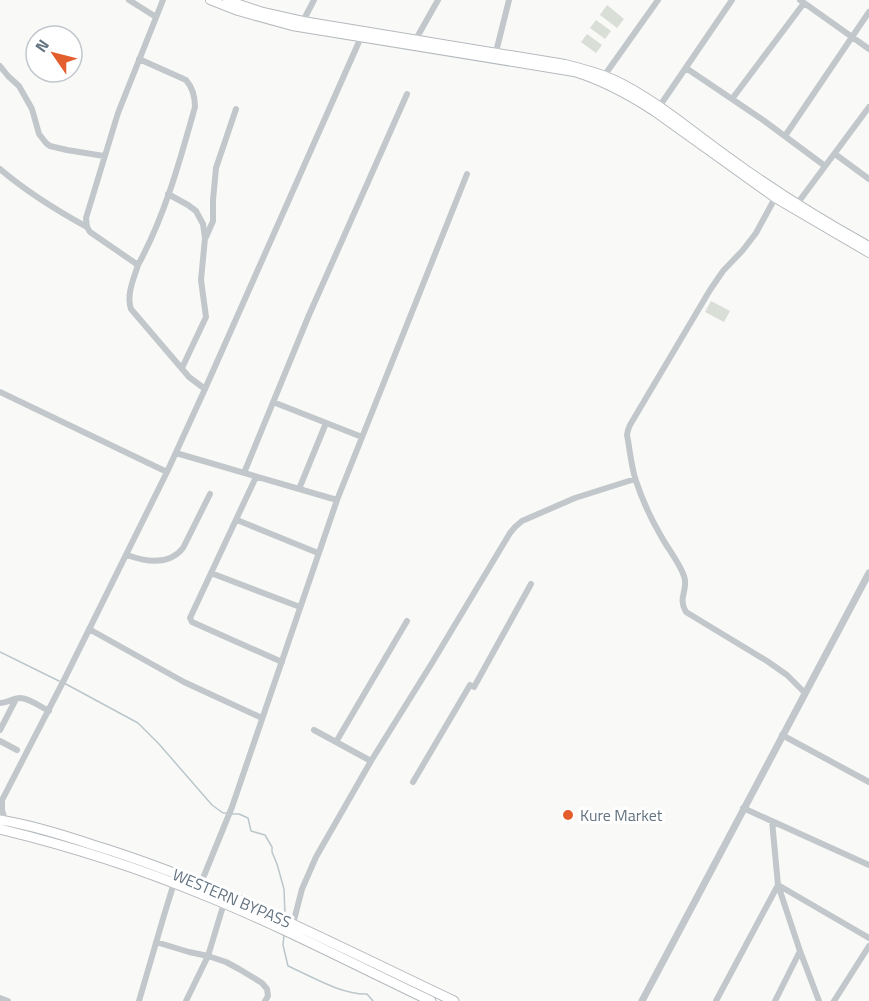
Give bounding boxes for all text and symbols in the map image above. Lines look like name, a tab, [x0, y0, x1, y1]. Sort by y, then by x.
north arrow	[24, 24, 84, 84]
text: N	[29, 34, 55, 57]
place label: Kure Market	[580, 803, 663, 827]
marker: Kure Market	[561, 808, 575, 822]
street label: WESTERN BYPASS	[169, 862, 295, 934]

